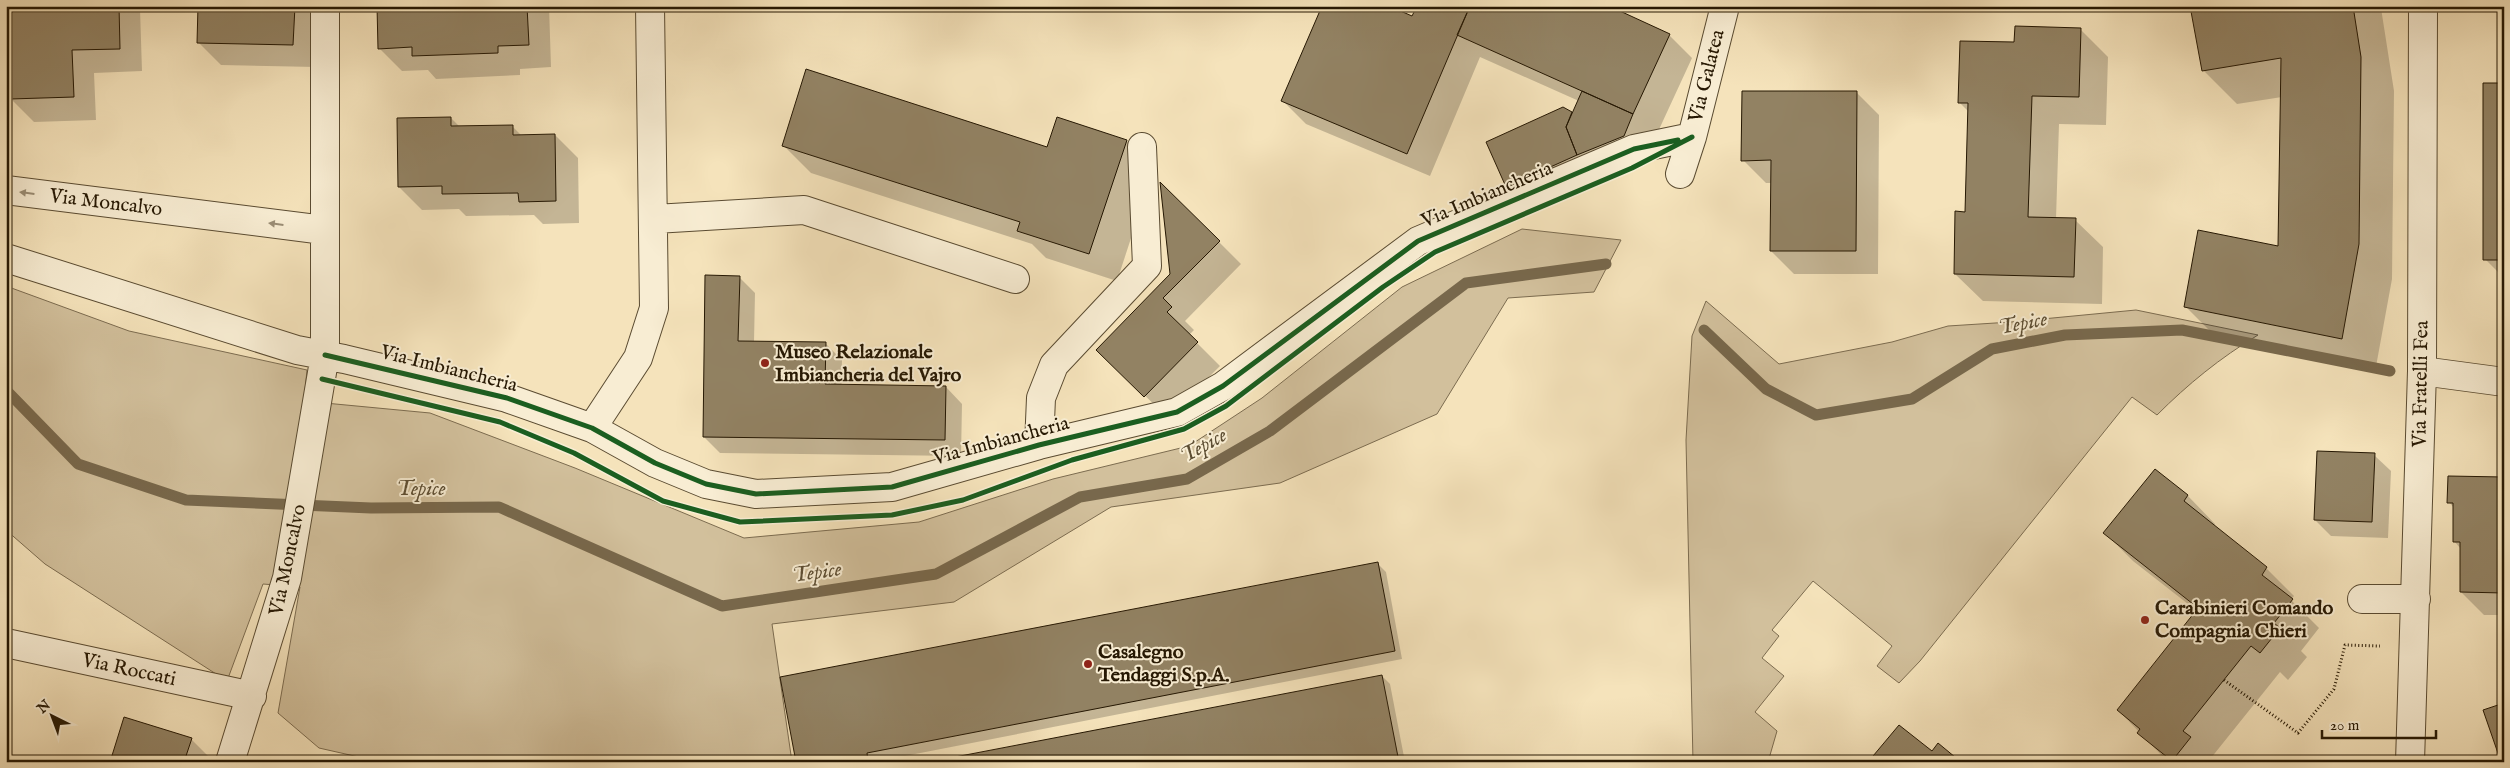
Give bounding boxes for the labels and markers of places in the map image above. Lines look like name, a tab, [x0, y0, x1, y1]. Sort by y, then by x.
place label: Museo Relazionale Imbiancheria del Vajro	[775, 340, 962, 388]
marker: Museo Relazionale Imbiancheria del Vajro	[759, 357, 771, 369]
place label: Carabinieri Comando Compagnia Chieri	[2155, 596, 2334, 644]
marker: Carabinieri Comando Compagnia Chieri	[2139, 614, 2151, 626]
place label: Casalegno Tendaggi S.p.A.	[1097, 640, 1230, 688]
marker: Casalegno Tendaggi S.p.A.	[1082, 658, 1094, 670]

